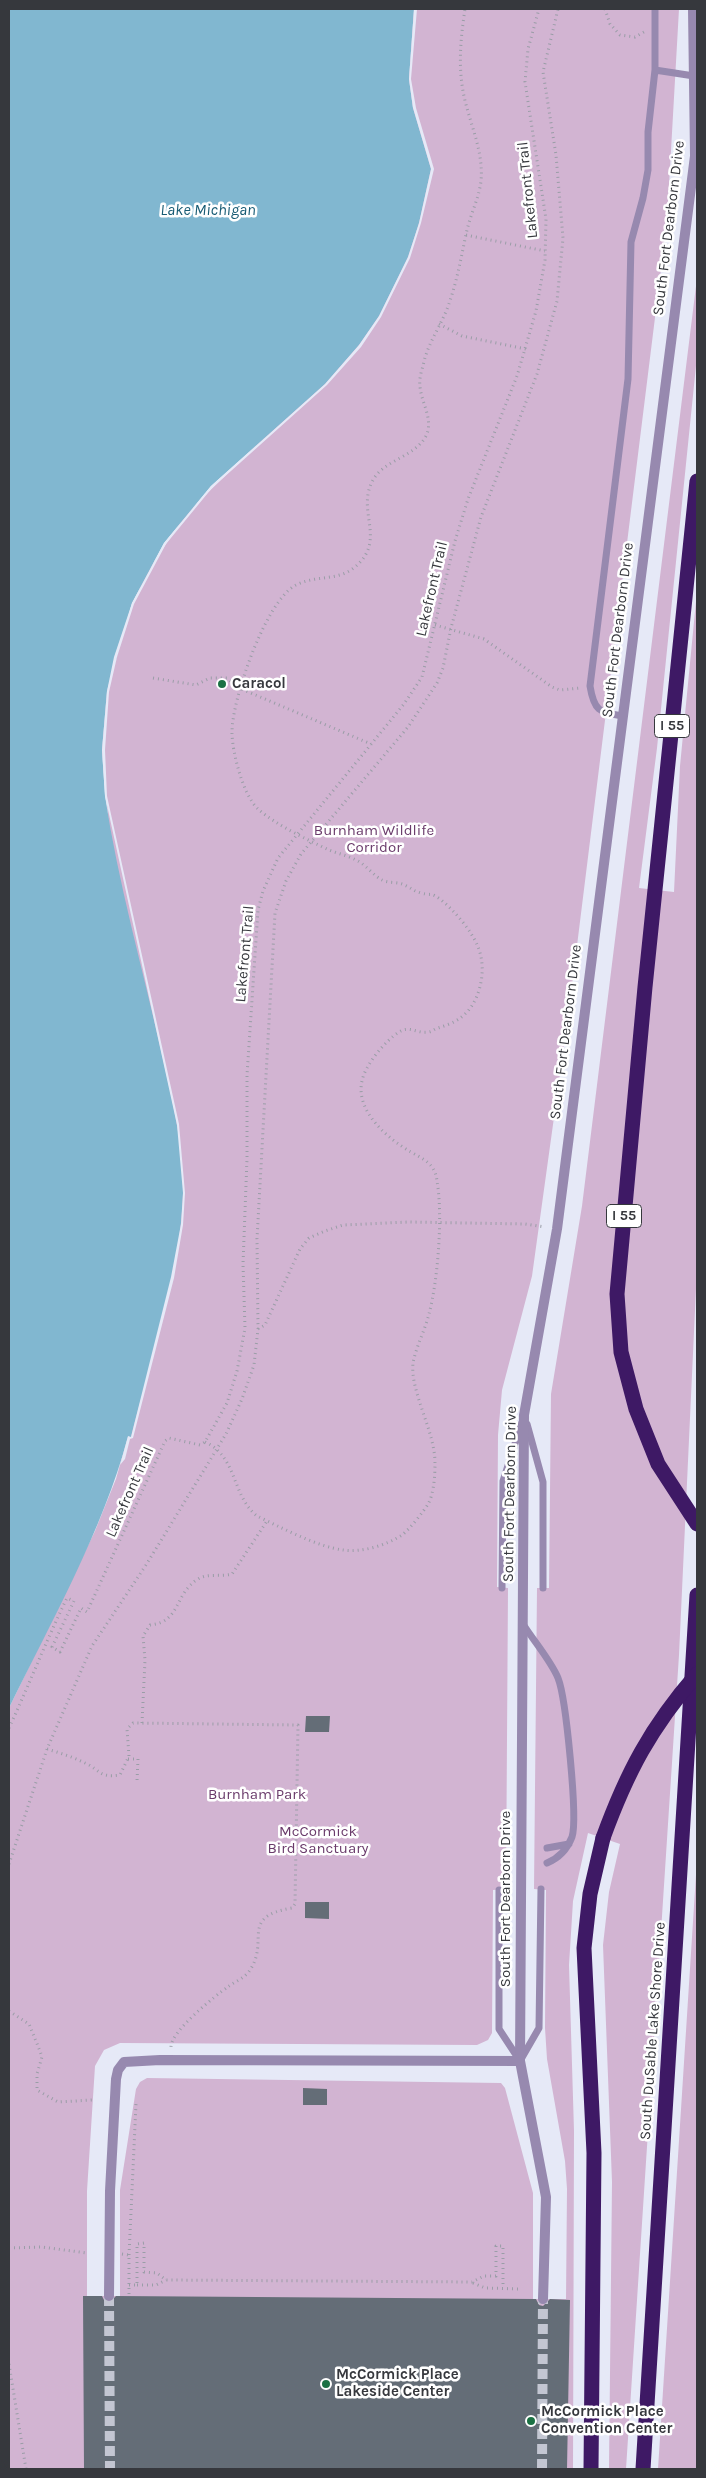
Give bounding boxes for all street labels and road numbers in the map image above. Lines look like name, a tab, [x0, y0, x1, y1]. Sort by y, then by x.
street label: South Fort Dearborn Drive	[649, 139, 689, 317]
street label: Lakefront Trail	[514, 141, 542, 239]
street label: Lakefront Trail	[412, 540, 452, 638]
street label: South Fort Dearborn Drive	[598, 541, 638, 719]
road number: I 55	[654, 714, 690, 738]
street label: Lakefront Trail	[232, 905, 258, 1003]
street label: South Fort Dearborn Drive	[546, 943, 586, 1121]
road number: I 55	[606, 1204, 642, 1228]
street label: South Fort Dearborn Drive	[499, 1406, 521, 1582]
street label: Lakefront Trail	[102, 1444, 158, 1540]
street label: South Fort Dearborn Drive	[497, 1811, 515, 1987]
street label: South DuSable Lake Shore Drive	[636, 1921, 670, 2141]

